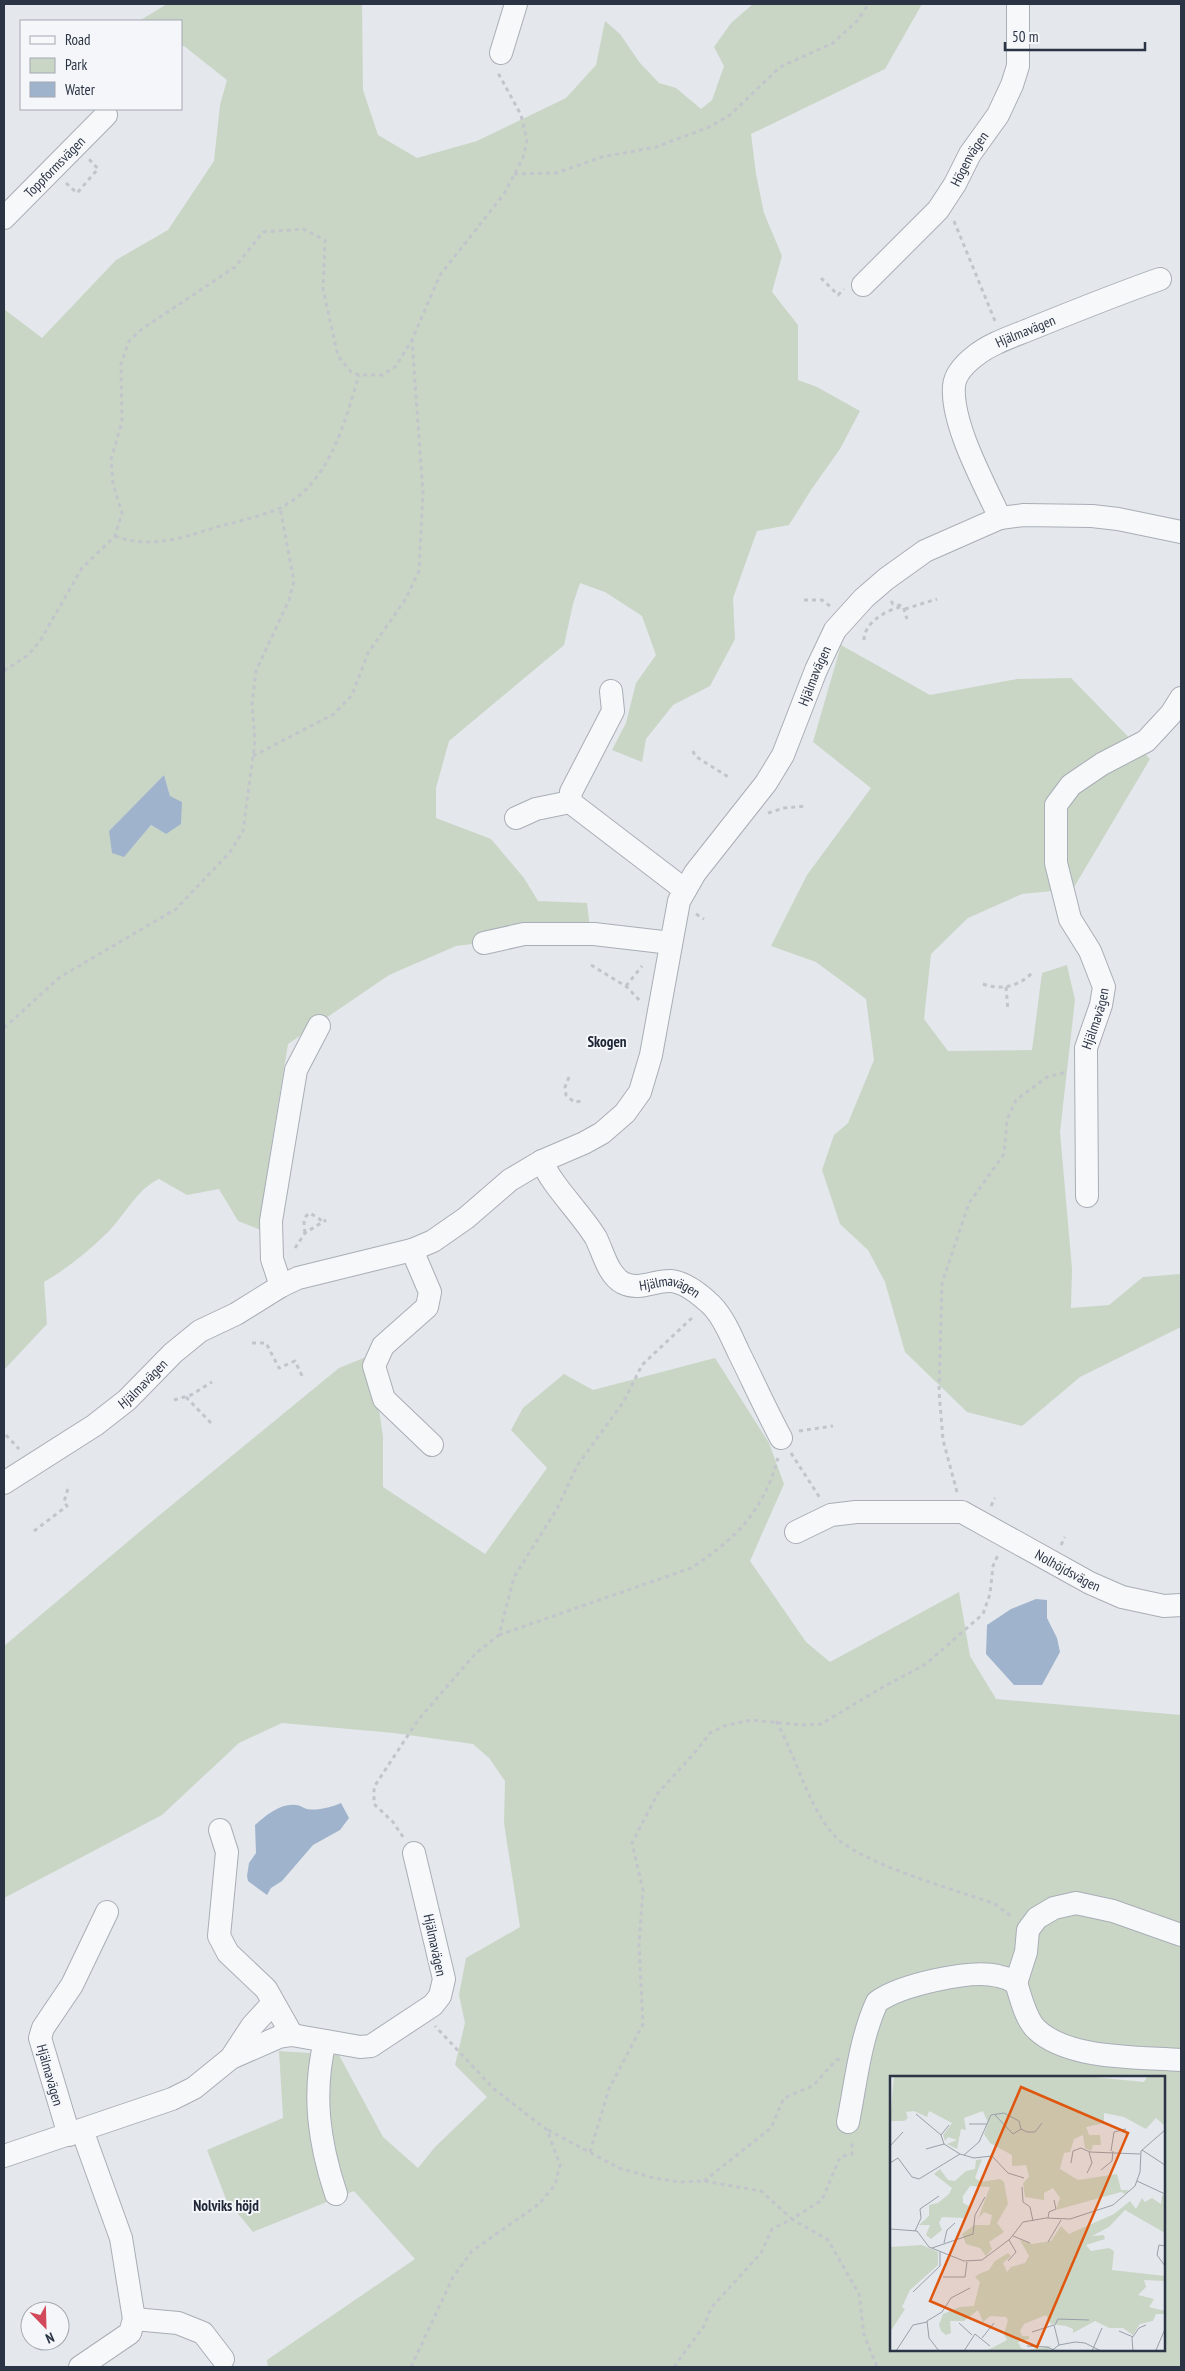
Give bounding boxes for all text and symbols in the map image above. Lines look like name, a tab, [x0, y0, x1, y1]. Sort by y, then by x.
legend	[20, 20, 182, 110]
scale bar	[1005, 20, 1145, 52]
text: 50 m	[1012, 27, 1038, 46]
text: Road	[65, 30, 91, 49]
text: Park	[65, 55, 87, 74]
text: Water	[65, 80, 96, 99]
street label: Högenvägen	[946, 128, 992, 189]
street label: Toppformsvägen	[20, 132, 89, 201]
street label: Hjälmavägen	[992, 311, 1058, 351]
street label: Hjälmavägen	[794, 643, 835, 708]
street label: Hjälmavägen	[1077, 987, 1113, 1052]
district label: Skogen	[587, 1032, 627, 1051]
street label: Hjälmavägen	[638, 1272, 704, 1302]
street label: Hjälmavägen	[114, 1355, 171, 1413]
street label: Nolhöjdsvägen	[1032, 1545, 1103, 1595]
street label: Hjälmavägen	[420, 1912, 450, 1978]
street label: Hjälmavägen	[33, 2042, 67, 2108]
inset map	[890, 2076, 1165, 2351]
district label: Nolviks höjd	[193, 2196, 259, 2215]
north arrow	[20, 2301, 70, 2351]
text: N	[43, 2328, 57, 2348]

